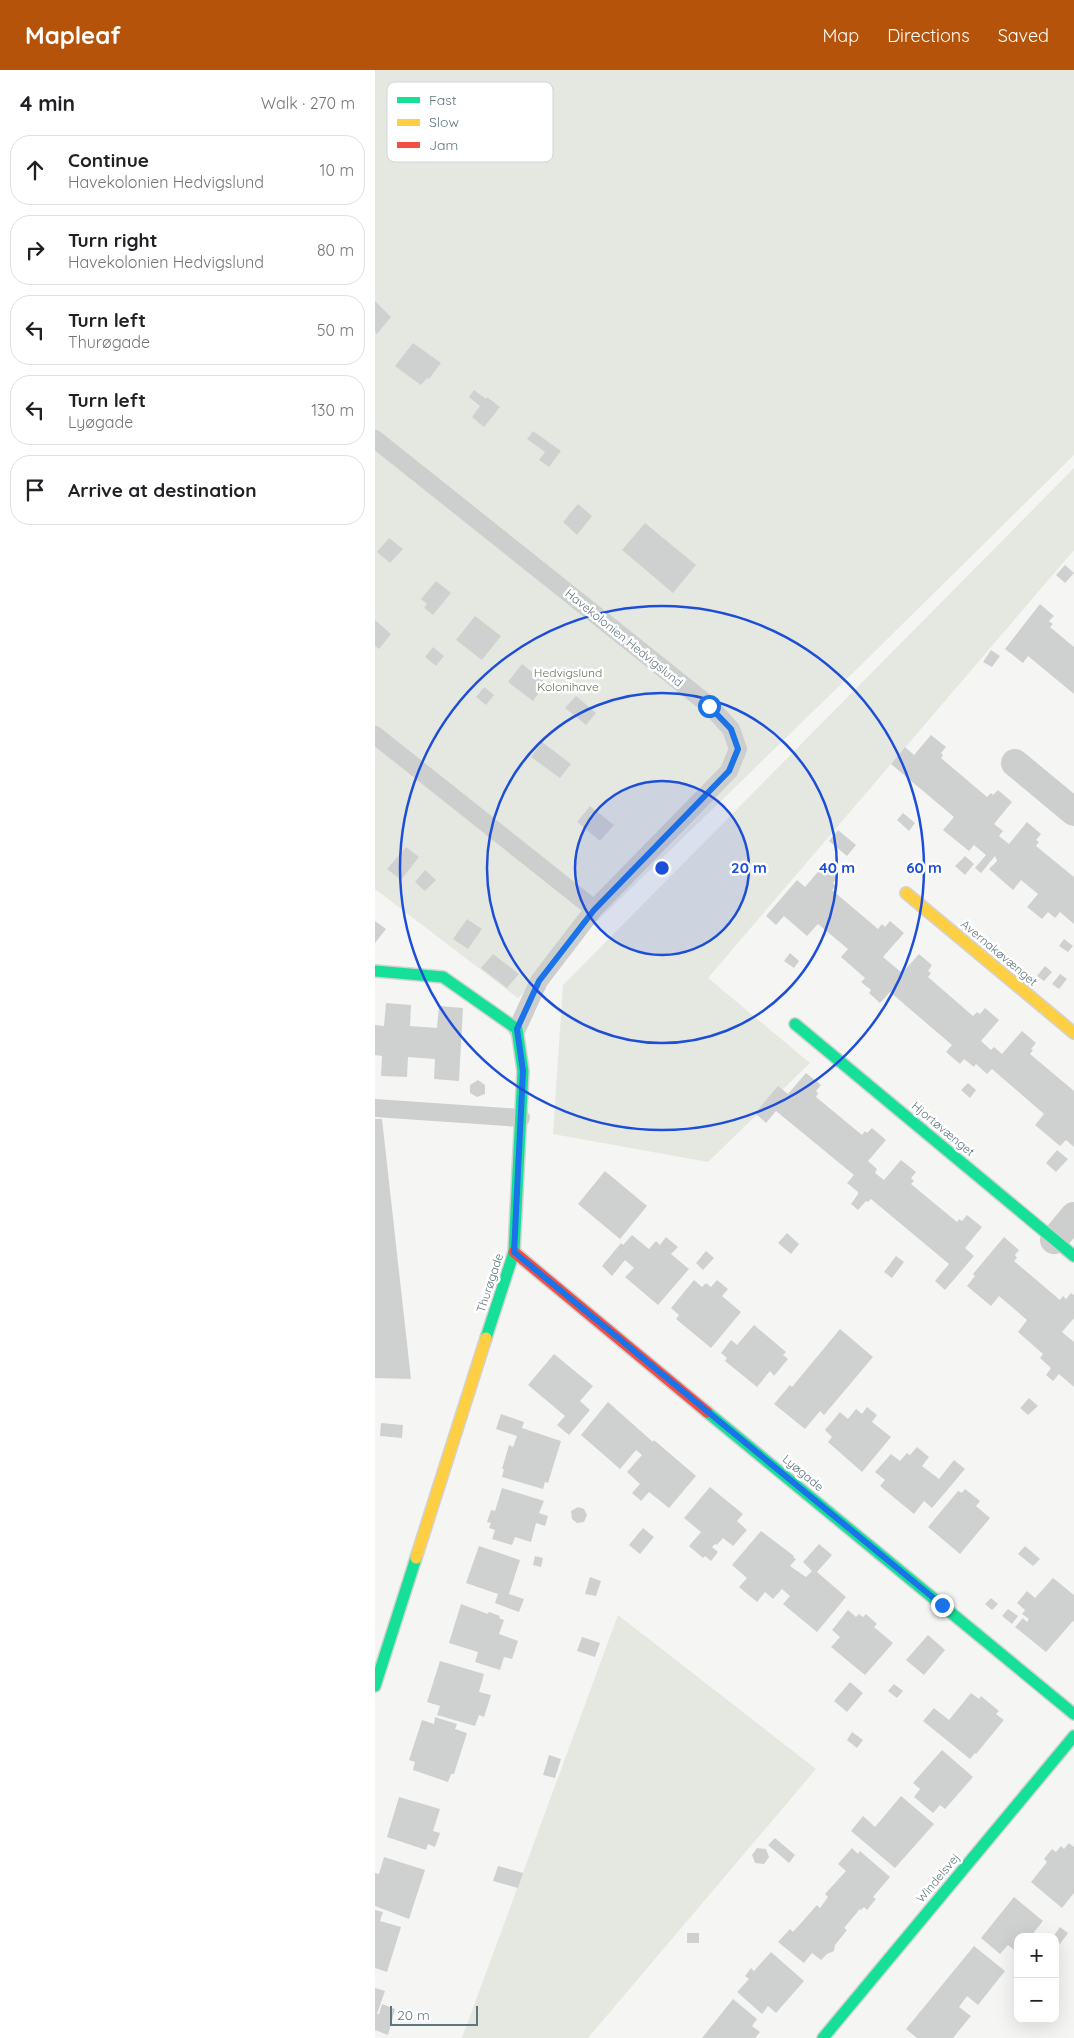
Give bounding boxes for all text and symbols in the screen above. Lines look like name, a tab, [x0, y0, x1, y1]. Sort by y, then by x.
text: Mapleaf	[25, 20, 121, 50]
text: Map	[822, 24, 859, 47]
text: Directions	[887, 24, 970, 47]
text: Saved	[998, 24, 1049, 47]
legend	[387, 82, 553, 162]
text: 4 min	[20, 90, 75, 116]
text: Fast	[429, 91, 457, 109]
text: Walk · 270 m	[261, 93, 355, 113]
text: Slow	[429, 113, 459, 131]
text: Jam	[429, 136, 458, 154]
text: Continue	[68, 148, 149, 172]
icon: ahead	[21, 156, 49, 184]
text: 10 m	[320, 160, 354, 180]
text: Havekolonien Hedvigslund	[68, 172, 264, 192]
text: Turn right	[68, 228, 157, 252]
icon: right	[21, 236, 49, 264]
text: 80 m	[317, 240, 354, 260]
text: Havekolonien Hedvigslund	[68, 252, 264, 272]
text: Turn left	[68, 308, 146, 332]
icon: left	[21, 316, 49, 344]
text: 50 m	[317, 320, 354, 340]
text: Thurøgade	[68, 332, 150, 352]
text: Turn left	[68, 388, 146, 412]
icon: left	[21, 396, 49, 424]
text: 130 m	[311, 400, 354, 420]
text: Lyøgade	[68, 412, 133, 432]
icon: arrive	[21, 476, 49, 504]
text: Arrive at destination	[68, 478, 257, 502]
street label: Havekolonien Hedvigslund	[562, 586, 686, 690]
park label: Hedvigslund Kolonihave	[534, 665, 602, 694]
route start	[698, 695, 721, 718]
text: 20 m	[731, 858, 767, 877]
text: 40 m	[819, 858, 855, 877]
text: 60 m	[906, 858, 942, 877]
centre of rings	[653, 859, 671, 877]
street label: Avernakøvænget	[958, 916, 1041, 989]
street label: Hjortøvænget	[909, 1098, 978, 1159]
street label: Thurøgade	[473, 1251, 506, 1314]
street label: Lyøgade	[780, 1451, 827, 1494]
route end	[931, 1594, 954, 1617]
street label: Windelsvej	[913, 1850, 963, 1905]
map controls	[1014, 1933, 1059, 2023]
button: +	[1014, 1933, 1059, 1978]
button: −	[1014, 1978, 1059, 2023]
scale bar	[390, 2003, 477, 2026]
text: 20 m	[397, 2006, 430, 2024]

